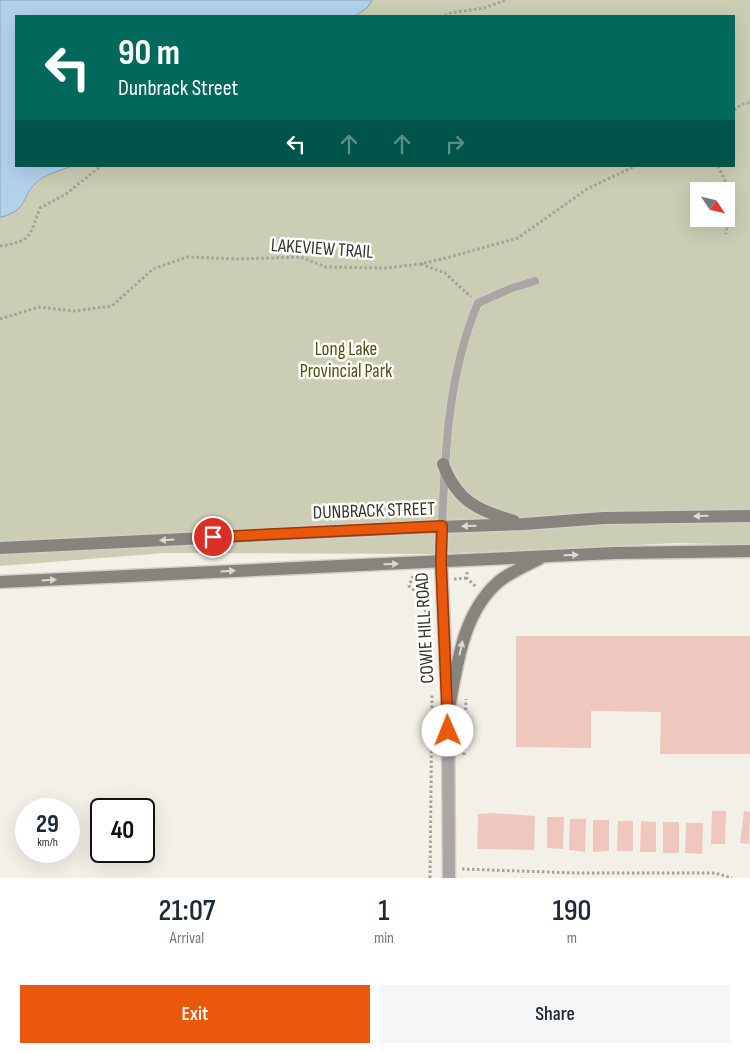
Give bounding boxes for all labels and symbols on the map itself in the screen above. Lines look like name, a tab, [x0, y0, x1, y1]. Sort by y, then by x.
north arrow	[690, 182, 735, 228]
street label: LAKEVIEW TRAIL	[270, 234, 374, 264]
park label: Long Lake Provincial Park	[300, 338, 393, 383]
street label: DUNBRACK STREET	[313, 497, 436, 525]
one-way arrow	[693, 512, 709, 520]
pin	[192, 516, 234, 558]
one-way arrow	[461, 523, 477, 531]
one-way arrow	[159, 536, 175, 544]
one-way arrow	[563, 551, 579, 559]
one-way arrow	[383, 559, 399, 567]
one-way arrow	[221, 567, 237, 575]
street label: COWIE HILL ROAD	[411, 572, 439, 684]
one-way arrow	[41, 576, 57, 584]
one-way arrow	[457, 640, 465, 655]
position arrow	[421, 704, 473, 756]
speed limit sign: 40	[90, 798, 155, 863]

